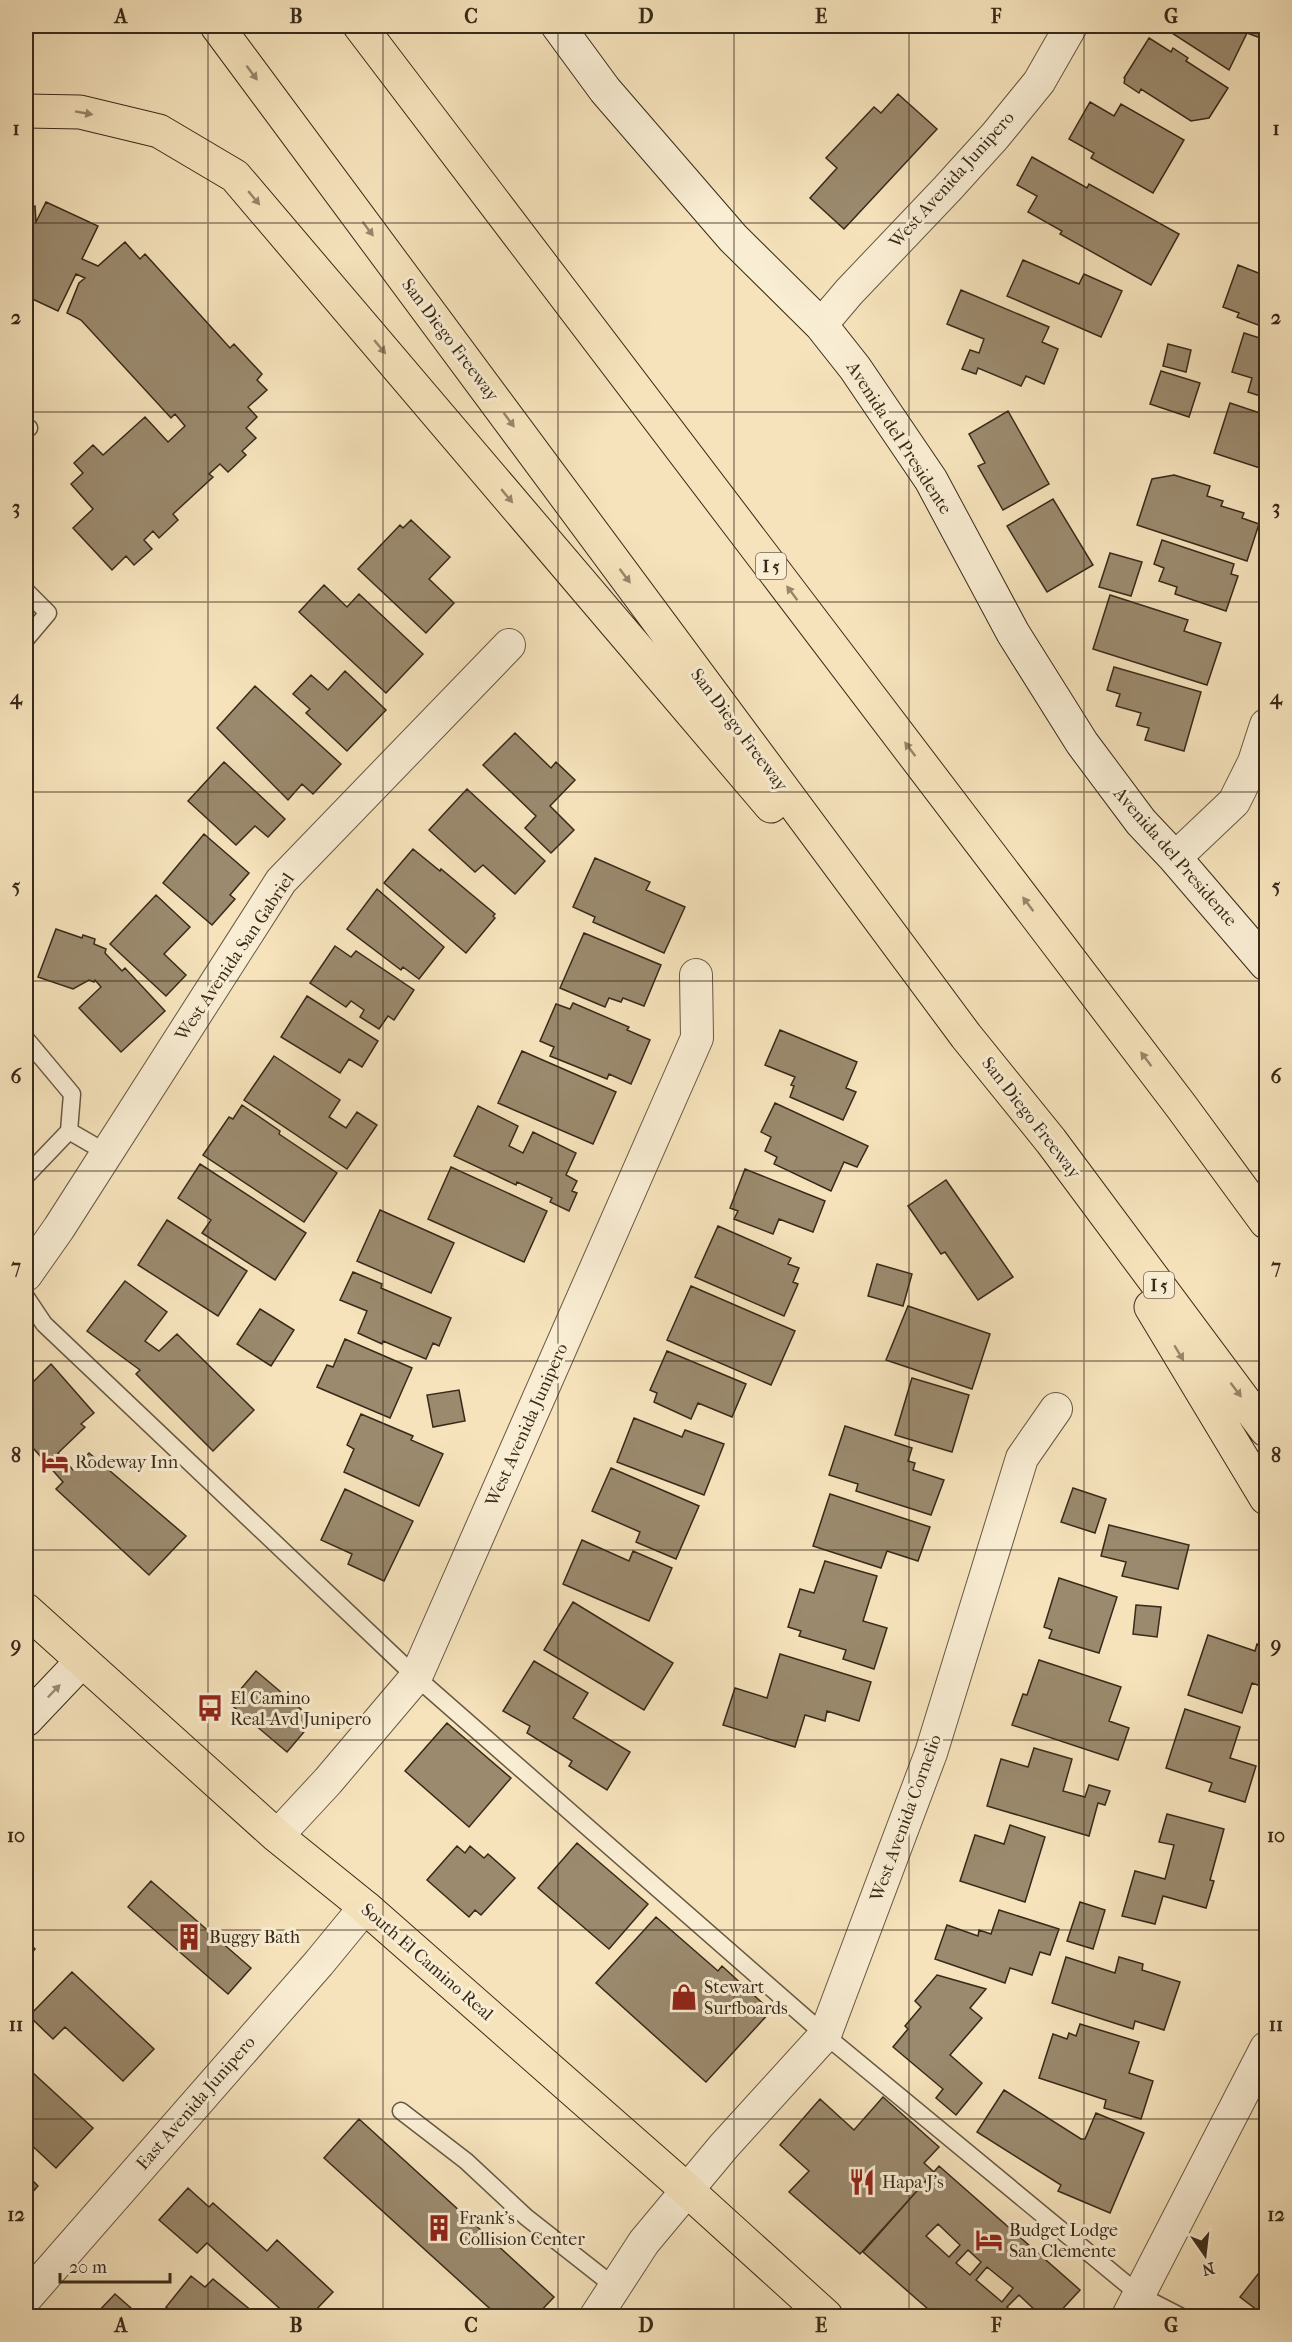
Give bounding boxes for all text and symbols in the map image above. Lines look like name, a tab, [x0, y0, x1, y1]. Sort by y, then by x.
text: A	[113, 5, 129, 28]
text: B	[289, 5, 303, 28]
text: C	[464, 5, 478, 28]
text: D	[638, 5, 654, 28]
text: E	[815, 5, 827, 28]
text: F	[990, 5, 1002, 28]
text: G	[1164, 5, 1178, 28]
one-way arrow	[246, 64, 258, 80]
street label: West Avenida Junipero	[884, 107, 1019, 253]
one-way arrow	[74, 109, 93, 118]
text: 1	[12, 117, 20, 140]
text: 1	[1272, 117, 1280, 140]
one-way arrow	[247, 190, 260, 205]
one-way arrow	[362, 221, 374, 237]
street label: San Diego Freeway	[397, 275, 504, 407]
text: 2	[11, 306, 21, 329]
text: 2	[1271, 306, 1281, 329]
one-way arrow	[373, 339, 386, 354]
street label: Avenida del Presidente	[841, 357, 956, 518]
one-way arrow	[503, 411, 515, 427]
one-way arrow	[500, 488, 513, 504]
text: 3	[12, 496, 20, 519]
text: 3	[1272, 496, 1280, 519]
road number: I 5	[756, 553, 786, 579]
one-way arrow	[619, 569, 631, 584]
one-way arrow	[786, 586, 798, 601]
street label: San Diego Freeway	[686, 665, 793, 797]
text: 4	[9, 686, 23, 710]
text: 4	[1269, 686, 1283, 710]
one-way arrow	[904, 741, 916, 756]
street label: Avenida del Presidente	[1108, 782, 1241, 931]
street label: West Avenida San Gabriel	[170, 869, 299, 1046]
text: 5	[12, 875, 21, 898]
text: 5	[1272, 875, 1281, 898]
one-way arrow	[1022, 896, 1034, 911]
one-way arrow	[1139, 1051, 1152, 1067]
street label: San Diego Freeway	[977, 1053, 1086, 1184]
text: 6	[11, 1065, 23, 1088]
text: 6	[1271, 1065, 1283, 1088]
text: 7	[10, 1255, 21, 1278]
text: 7	[1270, 1255, 1281, 1278]
road number: I 5	[1144, 1272, 1174, 1298]
street label: West Avenida Junipero	[481, 1340, 572, 1511]
one-way arrow	[1173, 1345, 1184, 1361]
one-way arrow	[1230, 1382, 1242, 1397]
text: 8	[11, 1444, 21, 1467]
text: 8	[1271, 1444, 1281, 1467]
hotel icon: Rodeway Inn	[40, 1447, 70, 1477]
place label: Rodeway Inn	[75, 1452, 179, 1473]
text: 9	[10, 1634, 21, 1657]
text: 9	[1270, 1634, 1281, 1657]
one-way arrow	[46, 1684, 60, 1698]
place label: El Camino Real-Avd Junipero	[230, 1688, 371, 1730]
bus stop icon: El Camino Real-Avd Junipero	[195, 1693, 225, 1723]
street label: West Avenida Cornelio	[866, 1732, 946, 1905]
text: 10	[7, 1824, 25, 1847]
text: 10	[1267, 1824, 1285, 1847]
street label: South El Camino Real	[357, 1899, 497, 2025]
building icon: Buggy Bath	[174, 1922, 204, 1952]
place label: Buggy Bath	[209, 1927, 300, 1948]
place label: Stewart Surfboards	[704, 1977, 788, 2019]
shop icon: Stewart Surfboards	[669, 1982, 699, 2012]
text: 11	[9, 2013, 23, 2036]
text: 11	[1269, 2013, 1283, 2036]
street label: East Avenida Junipero	[132, 2032, 260, 2174]
restaurant icon: Hapa J's	[847, 2167, 877, 2197]
place label: Hapa J's	[882, 2172, 944, 2193]
text: 12	[7, 2203, 25, 2226]
text: 12	[1267, 2203, 1285, 2226]
place label: Frank's Collision Center	[459, 2208, 585, 2250]
building icon: Frank's Collision Center	[424, 2213, 454, 2243]
place label: Budget Lodge San Clemente	[1009, 2220, 1118, 2262]
hotel icon: Budget Lodge San Clemente	[974, 2225, 1004, 2255]
north arrow	[1175, 2225, 1235, 2285]
scale bar	[60, 2246, 170, 2284]
text: 20 m	[69, 2257, 107, 2278]
text: N	[1199, 2258, 1217, 2280]
text: A	[113, 2314, 129, 2337]
text: B	[289, 2314, 303, 2337]
text: C	[464, 2314, 478, 2337]
text: D	[638, 2314, 654, 2337]
text: E	[815, 2314, 827, 2337]
text: F	[990, 2314, 1002, 2337]
text: G	[1164, 2314, 1178, 2337]

